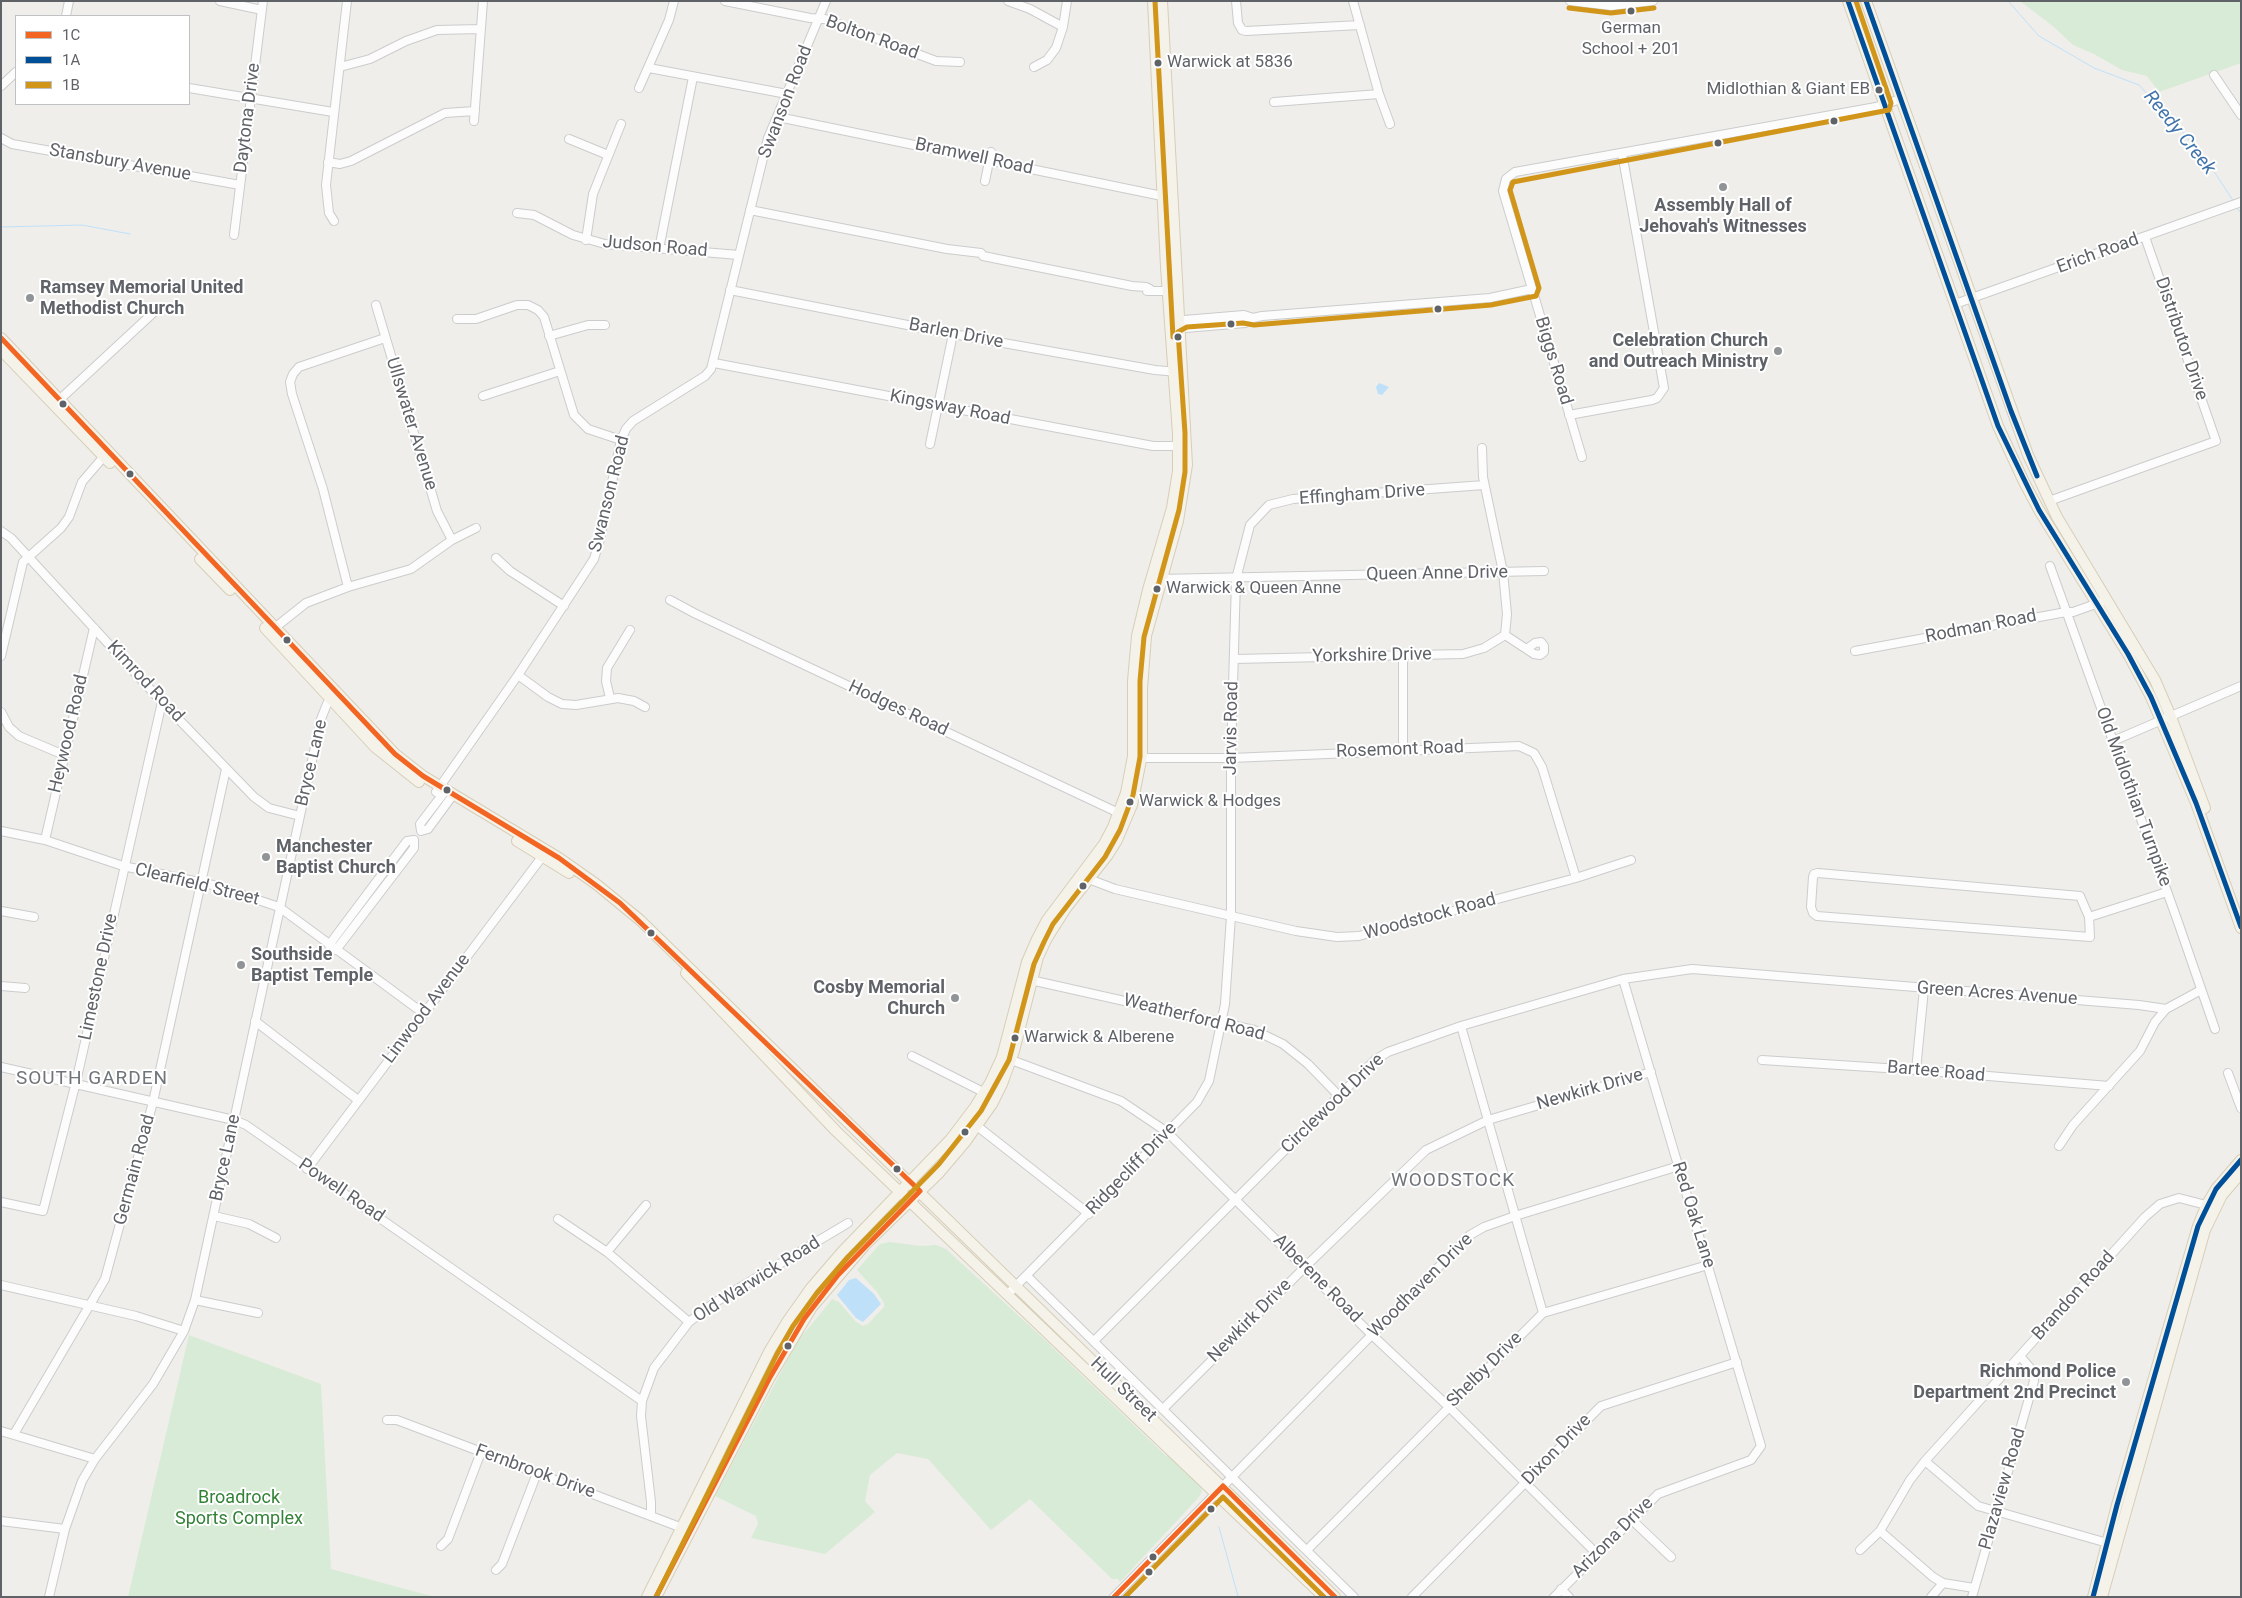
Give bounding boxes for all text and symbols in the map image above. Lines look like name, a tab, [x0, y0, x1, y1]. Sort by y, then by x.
marker: German School + 201	[1626, 6, 1636, 16]
street label: Bolton Road	[822, 11, 922, 65]
legend	[15, 15, 190, 105]
place label: German School + 201	[1582, 19, 1680, 59]
text: 1C	[62, 26, 80, 44]
street label: Swanson Road	[755, 42, 817, 162]
text: 1A	[62, 51, 80, 69]
place label: Warwick at 5836	[1167, 53, 1293, 73]
marker: Warwick at 5836	[1153, 58, 1163, 68]
street label: Daytona Drive	[231, 62, 265, 174]
text: 1B	[62, 76, 80, 94]
place label: Midlothian & Giant EB	[1707, 80, 1870, 100]
marker: Midlothian & Giant EB	[1874, 85, 1884, 95]
water label: Reedy Creek	[2138, 86, 2220, 180]
unlabelled marker	[1829, 116, 1839, 126]
street label: Bramwell Road	[913, 134, 1035, 180]
unlabelled marker	[1713, 138, 1723, 148]
street label: Stansbury Avenue	[47, 140, 193, 186]
marker: Assembly Hall of Jehovah's Witnesses	[1717, 181, 1729, 193]
place label: Assembly Hall of Jehovah's Witnesses	[1639, 195, 1807, 238]
street label: Erich Road	[2054, 229, 2142, 279]
street label: Judson Road	[602, 232, 708, 262]
street label: Distributor Drive	[2150, 275, 2212, 403]
place label: Ramsey Memorial United Methodist Church	[40, 277, 243, 320]
marker: Ramsey Memorial United Methodist Church	[24, 292, 36, 304]
unlabelled marker	[1433, 304, 1443, 314]
street label: Barlen Drive	[907, 314, 1005, 354]
street label: Biggs Road	[1529, 314, 1577, 408]
unlabelled marker	[1226, 319, 1236, 329]
place label: Celebration Church and Outreach Ministry	[1589, 330, 1768, 372]
unlabelled marker	[1173, 332, 1183, 342]
marker: Celebration Church and Outreach Ministry	[1772, 345, 1784, 357]
street label: Ullswater Avenue	[381, 355, 441, 493]
street label: Kingsway Road	[888, 386, 1012, 430]
unlabelled marker	[58, 399, 68, 409]
street label: Swanson Road	[585, 434, 635, 554]
unlabelled marker	[125, 469, 135, 479]
street label: Effingham Drive	[1298, 480, 1426, 510]
street label: Queen Anne Drive	[1366, 562, 1508, 586]
place label: Warwick & Queen Anne	[1166, 579, 1341, 599]
marker: Warwick & Queen Anne	[1152, 584, 1162, 594]
street label: Rodman Road	[1924, 606, 2038, 648]
unlabelled marker	[282, 635, 292, 645]
street label: Kimrod Road	[102, 637, 188, 727]
street label: Yorkshire Drive	[1312, 644, 1432, 668]
street label: Heywood Road	[45, 673, 93, 795]
street label: Hodges Road	[845, 676, 951, 742]
street label: Jarvis Road	[1220, 681, 1244, 775]
street label: Old Midlothian Turnpike	[2090, 704, 2176, 890]
street label: Bryce Lane	[292, 718, 332, 808]
street label: Rosemont Road	[1336, 737, 1464, 763]
unlabelled marker	[442, 785, 452, 795]
place label: Warwick & Hodges	[1139, 792, 1281, 812]
marker: Warwick & Hodges	[1125, 797, 1135, 807]
place label: Manchester Baptist Church	[276, 836, 396, 879]
marker: Manchester Baptist Church	[260, 851, 272, 863]
street label: Clearfield Street	[133, 859, 261, 911]
unlabelled marker	[1078, 881, 1088, 891]
street label: Woodstock Road	[1362, 889, 1498, 945]
street label: Limestone Drive	[75, 912, 123, 1042]
unlabelled marker	[646, 928, 656, 938]
place label: Southside Baptist Temple	[251, 944, 373, 986]
street label: Linwood Avenue	[379, 950, 475, 1068]
marker: Southside Baptist Temple	[235, 959, 247, 971]
place label: Cosby Memorial Church	[813, 977, 945, 1020]
street label: Green Acres Avenue	[1916, 978, 2078, 1010]
street label: Weatherford Road	[1121, 990, 1267, 1046]
marker: Cosby Memorial Church	[949, 992, 961, 1004]
place label: Warwick & Alberene	[1024, 1028, 1174, 1048]
marker: Warwick & Alberene	[1010, 1033, 1020, 1043]
street label: Circlewood Drive	[1277, 1050, 1389, 1158]
street label: Bartee Road	[1886, 1057, 1986, 1087]
street label: Newkirk Drive	[1534, 1065, 1646, 1115]
district label: SOUTH GARDEN	[14, 1068, 170, 1090]
street label: Germain Road	[110, 1112, 160, 1228]
street label: Bryce Lane	[206, 1113, 246, 1203]
street label: Ridgecliff Drive	[1082, 1118, 1182, 1220]
unlabelled marker	[960, 1127, 970, 1137]
street label: Powell Road	[294, 1154, 388, 1228]
street label: Red Oak Lane	[1667, 1159, 1719, 1271]
unlabelled marker	[892, 1164, 902, 1174]
district label: WOODSTOCK	[1390, 1170, 1516, 1192]
street label: Woodhaven Drive	[1364, 1229, 1478, 1343]
street label: Alberene Road	[1268, 1230, 1366, 1328]
street label: Old Warwick Road	[690, 1232, 824, 1328]
street label: Brandon Road	[2028, 1247, 2120, 1345]
street label: Newkirk Drive	[1204, 1275, 1296, 1367]
street label: Shelby Drive	[1443, 1328, 1527, 1412]
unlabelled marker	[783, 1341, 793, 1351]
street label: Hull Street	[1085, 1353, 1161, 1427]
place label: Richmond Police Department 2nd Precinct	[1913, 1361, 2116, 1404]
marker: Richmond Police Department 2nd Precinct	[2120, 1376, 2132, 1388]
street label: Dixon Drive	[1518, 1410, 1596, 1490]
street label: Plazaview Road	[1975, 1425, 2031, 1553]
street label: Fernbrook Drive	[472, 1440, 598, 1504]
park label: Broadrock Sports Complex	[175, 1487, 303, 1530]
street label: Arizona Drive	[1568, 1493, 1658, 1583]
unlabelled marker	[1206, 1504, 1216, 1514]
unlabelled marker	[1148, 1552, 1158, 1562]
unlabelled marker	[1144, 1567, 1154, 1577]

